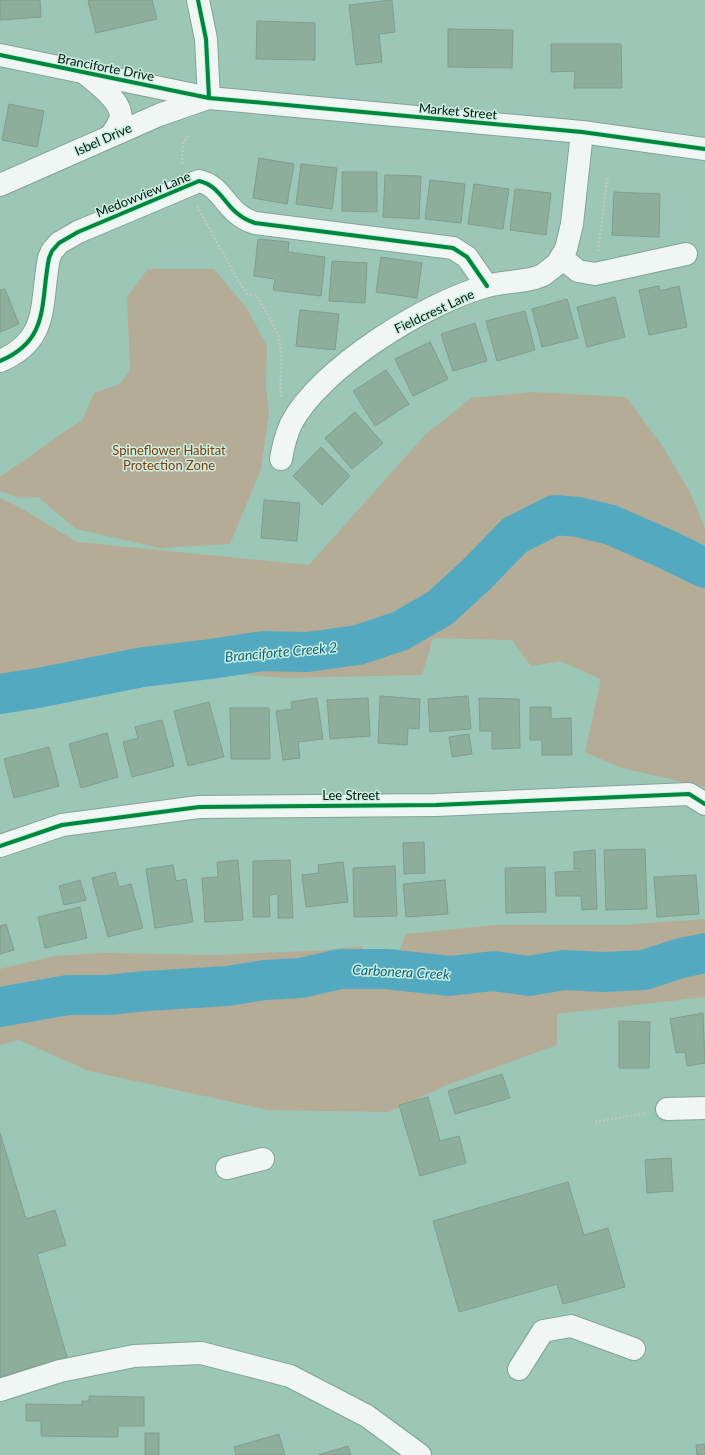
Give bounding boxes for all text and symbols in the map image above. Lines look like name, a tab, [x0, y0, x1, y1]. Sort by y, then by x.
street label: Branciforte Drive	[56, 50, 156, 84]
street label: Market Street	[418, 100, 498, 122]
street label: Isbel Drive	[72, 119, 134, 159]
street label: Medowview Lane	[93, 168, 193, 220]
street label: Fieldcrest Lane	[392, 286, 477, 336]
park label: Spineflower Habitat Protection Zone	[112, 442, 226, 473]
water label: Branciforte Creek 2	[224, 638, 338, 665]
street label: Lee Street	[322, 787, 380, 803]
water label: Carbonera Creek	[352, 960, 450, 983]

